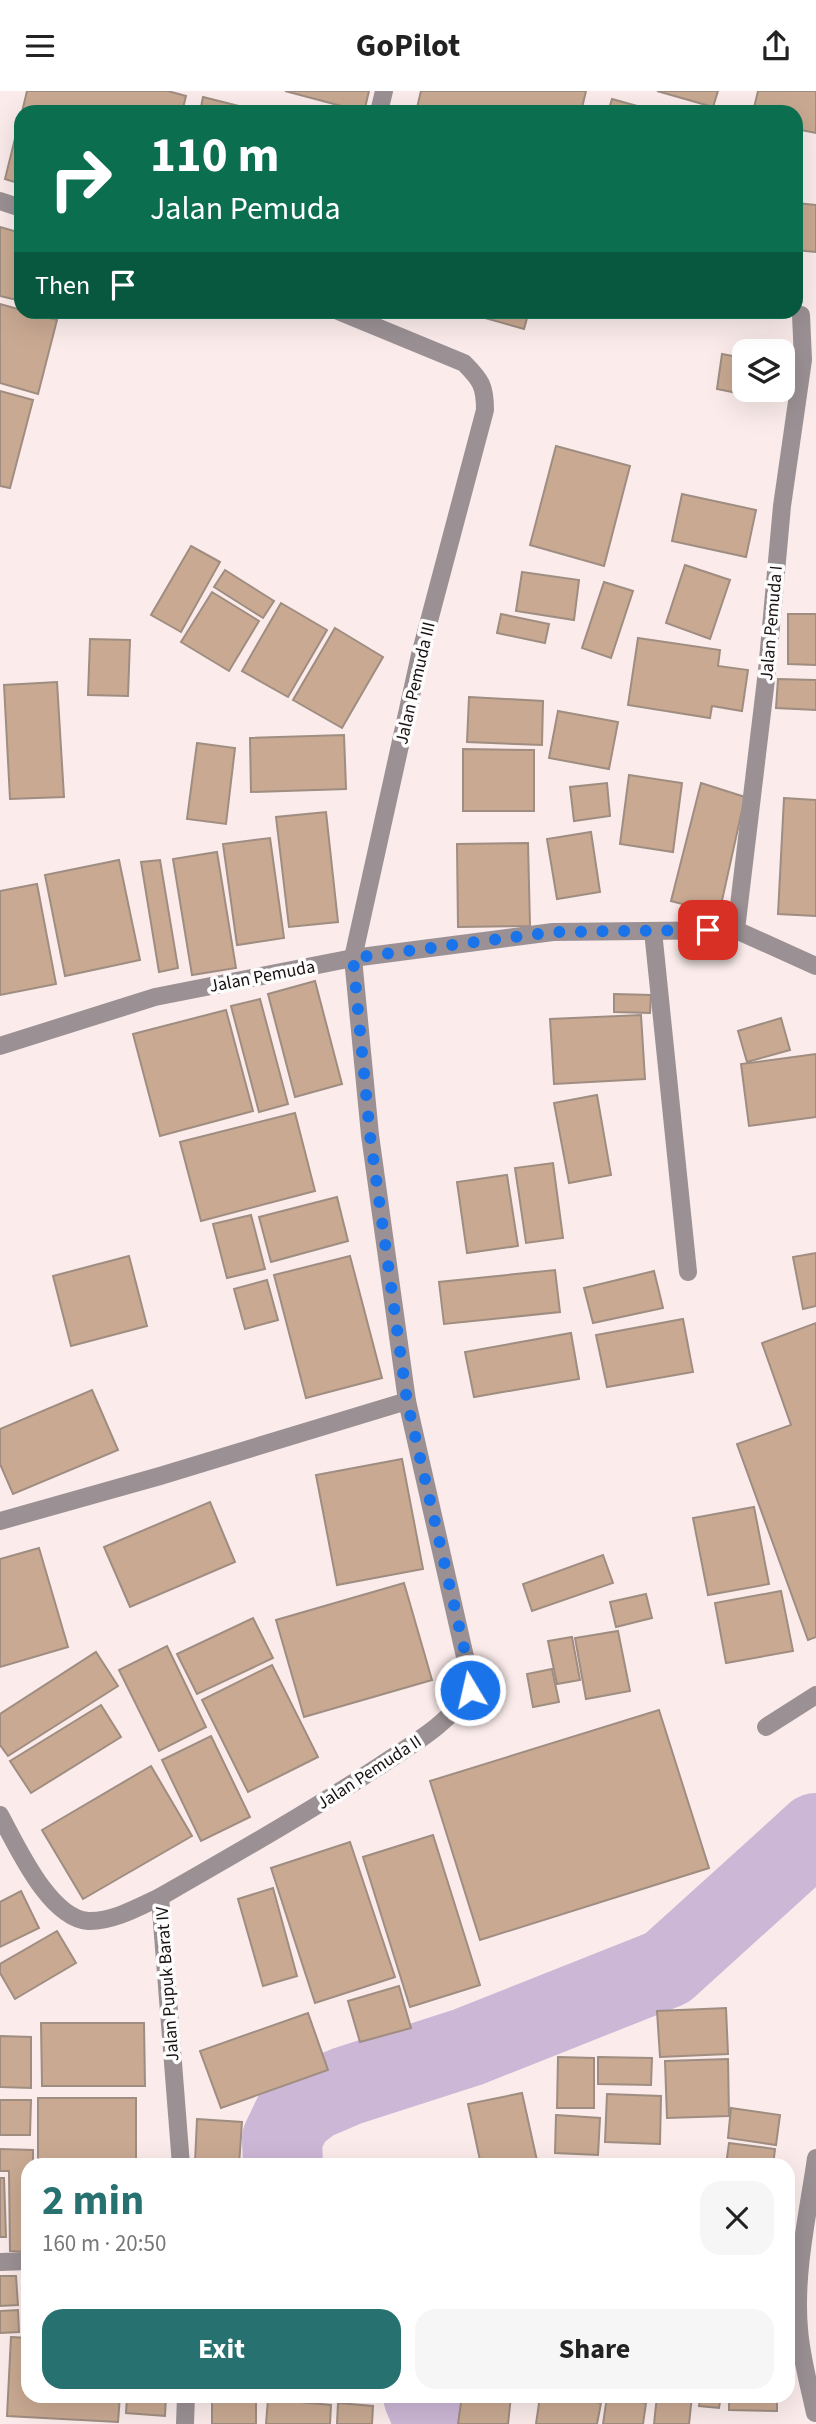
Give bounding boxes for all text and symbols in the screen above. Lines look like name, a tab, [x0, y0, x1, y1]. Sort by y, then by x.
text: GoPilot	[356, 23, 460, 69]
icon: menu	[21, 27, 59, 65]
icon: share	[757, 27, 795, 65]
text: 110 m	[150, 121, 279, 191]
icon: right	[35, 133, 126, 224]
text: Jalan Pemuda	[150, 186, 341, 232]
icon: arrive	[104, 266, 142, 304]
text: Then	[35, 267, 90, 304]
map controls	[732, 339, 795, 402]
button: layers	[732, 339, 795, 402]
street label: Jalan Pemuda I	[754, 564, 789, 682]
street label: Jalan Pemuda III	[389, 619, 442, 747]
pin	[678, 900, 738, 960]
icon: arrive	[689, 911, 727, 949]
street label: Jalan Pemuda	[207, 954, 317, 999]
position arrow	[433, 1653, 507, 1727]
street label: Jalan Pemuda II	[312, 1729, 427, 1816]
street label: Jalan Pupuk Barat IV	[150, 1905, 185, 2062]
text: 2 min	[42, 2171, 144, 2231]
button: close	[700, 2181, 774, 2255]
text: 160 m · 20:50	[42, 2227, 166, 2260]
button: Exit	[42, 2309, 401, 2389]
button: Share	[415, 2309, 774, 2389]

